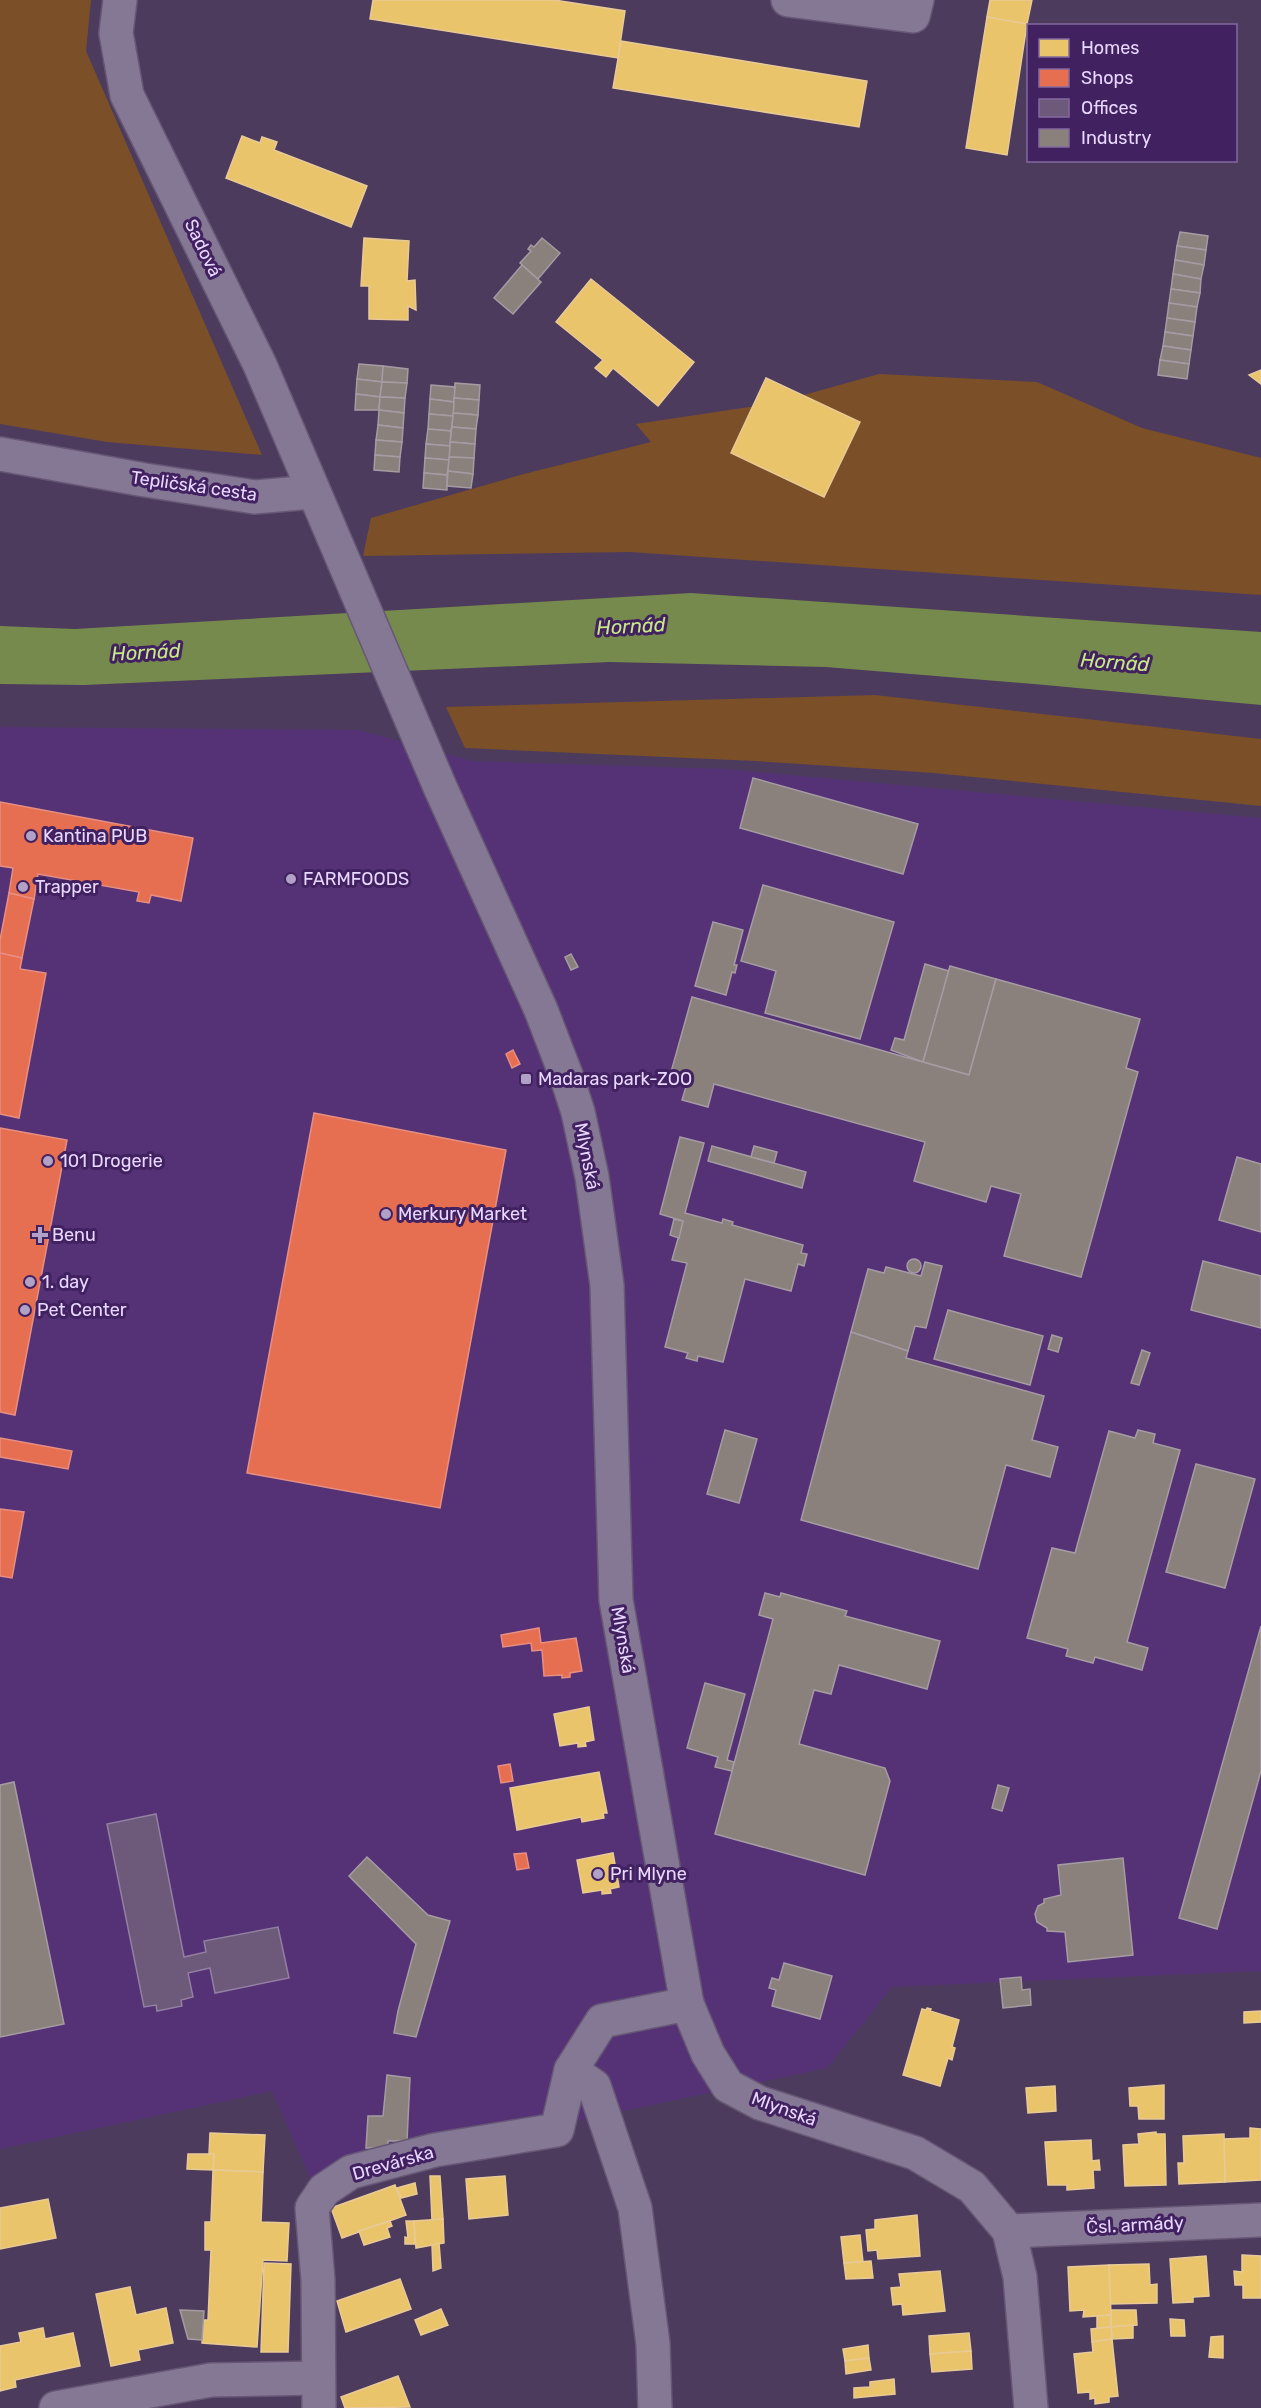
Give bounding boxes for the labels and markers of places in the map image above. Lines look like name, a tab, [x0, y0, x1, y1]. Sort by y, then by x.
place label: Kantina PUB	[43, 825, 147, 847]
marker: Kantina PUB	[24, 829, 38, 843]
place label: FARMFOODS	[303, 868, 409, 890]
marker: FARMFOODS	[284, 872, 298, 886]
place label: Trapper	[35, 876, 99, 898]
marker: Trapper	[16, 880, 30, 894]
place label: Madaras park-ZOO	[538, 1068, 692, 1090]
marker: Madaras park-ZOO	[519, 1072, 533, 1086]
place label: 101 Drogerie	[60, 1150, 163, 1172]
marker: 101 Drogerie	[41, 1154, 55, 1168]
place label: Merkury Market	[398, 1203, 527, 1225]
marker: Merkury Market	[379, 1207, 393, 1221]
place label: Benu	[52, 1224, 96, 1246]
marker: Benu	[33, 1228, 47, 1242]
place label: 1. day	[42, 1271, 89, 1293]
marker: 1. day	[23, 1275, 37, 1289]
place label: Pet Center	[37, 1299, 127, 1321]
marker: Pet Center	[18, 1303, 32, 1317]
place label: Pri Mlyne	[610, 1863, 687, 1885]
marker: Pri Mlyne	[591, 1867, 605, 1881]

